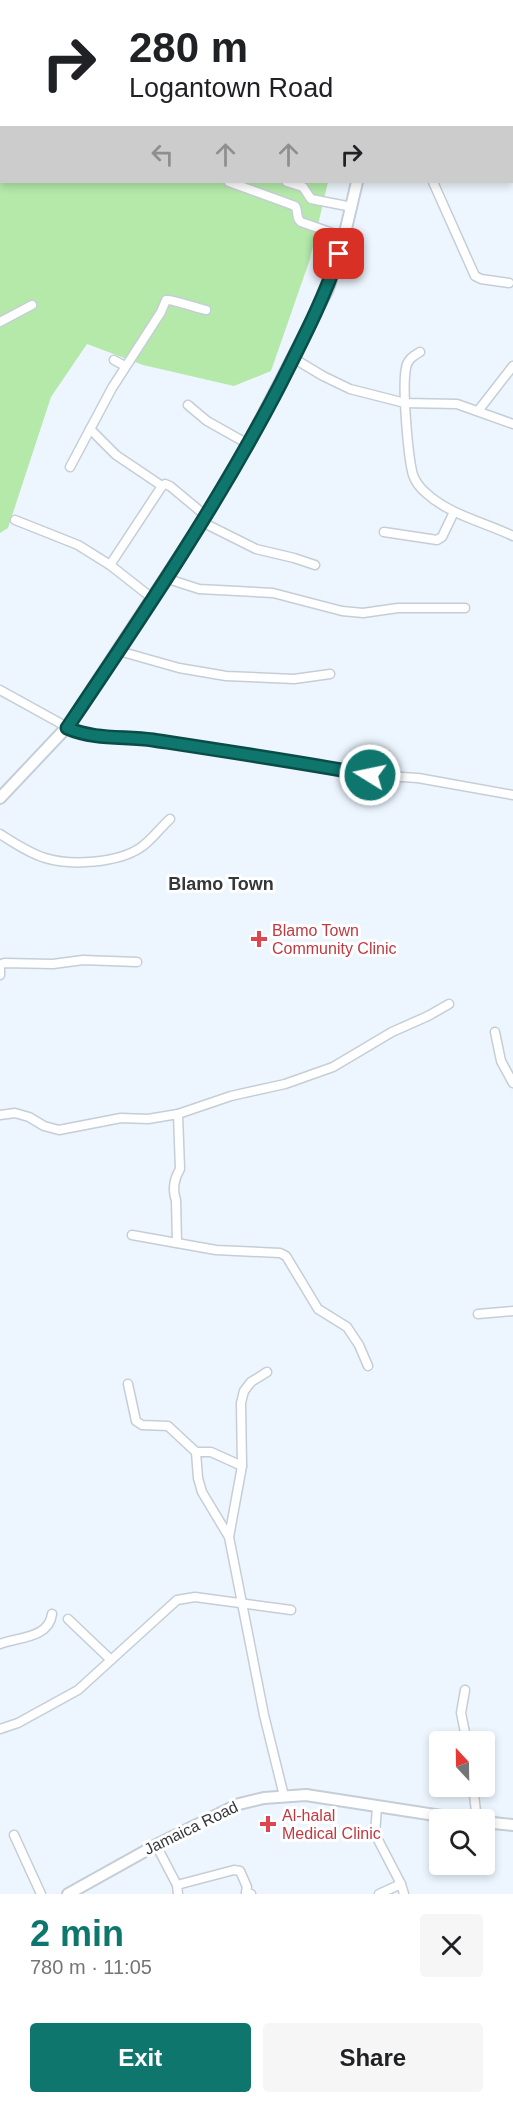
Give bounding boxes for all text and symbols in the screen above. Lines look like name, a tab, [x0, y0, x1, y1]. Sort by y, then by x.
icon: right	[30, 24, 108, 102]
text: 280 m	[129, 24, 248, 71]
text: Logantown Road	[129, 73, 333, 103]
icon: left	[146, 138, 179, 171]
icon: ahead	[209, 138, 242, 171]
icon: ahead	[272, 138, 305, 171]
icon: right	[335, 138, 368, 171]
pin	[313, 228, 364, 279]
icon: arrive	[322, 237, 355, 270]
position arrow	[338, 743, 402, 807]
district label: Blamo Town	[168, 874, 274, 894]
place label: Blamo Town Community Clinic	[272, 922, 396, 957]
marker: Blamo Town Community Clinic	[250, 930, 268, 948]
north arrow	[429, 1731, 495, 1797]
map controls	[429, 1731, 495, 1875]
street label: Jamaica Road	[141, 1798, 241, 1858]
place label: Al-halal Medical Clinic	[282, 1807, 381, 1842]
button: search	[429, 1809, 495, 1875]
marker: Al-halal Medical Clinic	[259, 1815, 277, 1833]
text: 2 min	[30, 1913, 124, 1954]
button: close	[420, 1914, 483, 1977]
text: 780 m · 11:05	[30, 1956, 152, 1978]
button: Exit	[30, 2023, 251, 2092]
button: Share	[263, 2023, 483, 2092]

